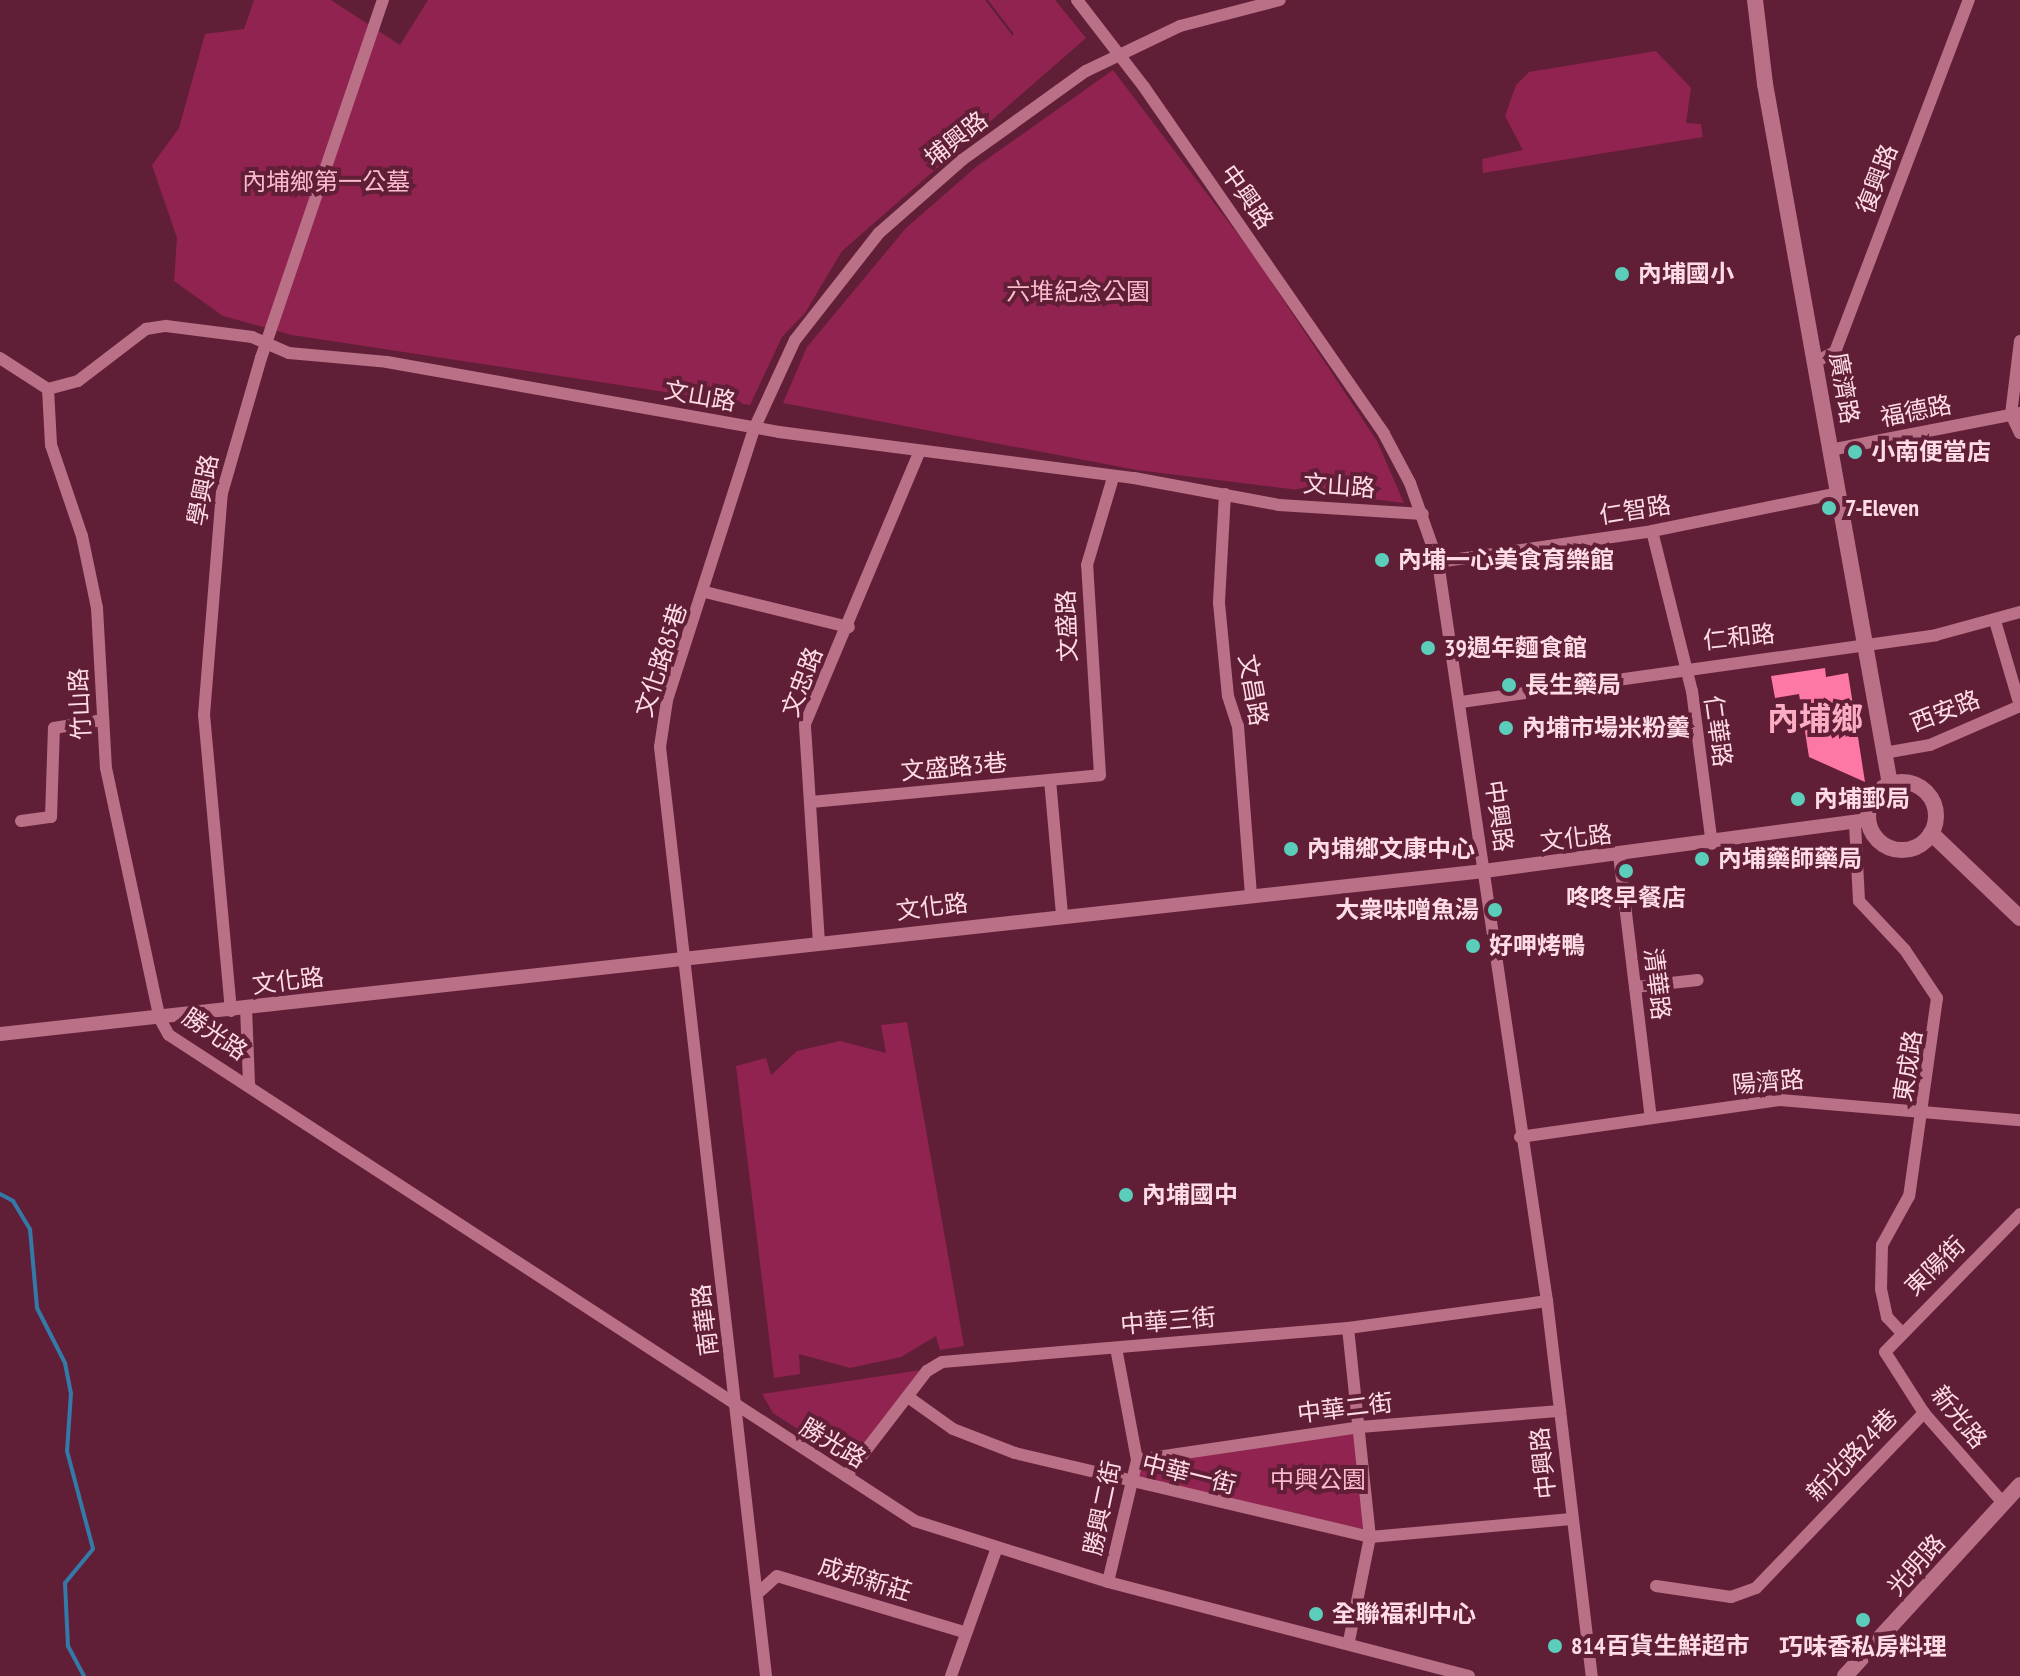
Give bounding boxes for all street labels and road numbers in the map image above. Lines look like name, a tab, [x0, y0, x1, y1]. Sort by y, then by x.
street label: 埔興路	[919, 105, 993, 173]
street label: 復興路	[1851, 140, 1903, 218]
street label: 中興路	[1215, 159, 1279, 235]
street label: 廣濟路	[1824, 350, 1864, 426]
street label: 文山路	[662, 376, 738, 416]
street label: 福德路	[1878, 390, 1954, 432]
street label: 學興路	[182, 452, 224, 528]
street label: 文山路	[1302, 469, 1376, 503]
street label: 仁智路	[1597, 490, 1673, 530]
street label: 文盛路	[1051, 590, 1083, 662]
street label: 文化路85巷	[629, 600, 693, 720]
street label: 仁和路	[1702, 619, 1776, 655]
street label: 文忠路	[776, 643, 828, 721]
street label: 文昌路	[1233, 652, 1273, 728]
street label: 竹山路	[64, 667, 96, 741]
street label: 西安路	[1906, 685, 1984, 737]
street label: 仁華路	[1699, 693, 1737, 769]
street label: 文盛路3巷	[900, 748, 1008, 786]
street label: 中興路	[1480, 778, 1518, 854]
street label: 文化路	[1539, 819, 1613, 857]
street label: 文化路	[895, 888, 969, 926]
street label: 清華路	[1638, 947, 1676, 1021]
street label: 文化路	[251, 962, 325, 1000]
street label: 勝光路	[177, 1002, 253, 1066]
street label: 東成路	[1888, 1028, 1928, 1104]
street label: 陽濟路	[1731, 1065, 1805, 1099]
street label: 東陽街	[1899, 1231, 1971, 1301]
street label: 南華路	[686, 1283, 724, 1357]
street label: 中華三街	[1119, 1302, 1217, 1340]
street label: 新光路	[1925, 1380, 1993, 1454]
street label: 中華二街	[1296, 1388, 1394, 1428]
street label: 新光路24巷	[1801, 1403, 1903, 1507]
street label: 勝光路	[795, 1412, 871, 1474]
street label: 中興路	[1525, 1426, 1561, 1500]
street label: 中華一街	[1139, 1448, 1239, 1500]
street label: 勝興二街	[1078, 1458, 1126, 1558]
street label: 光明路	[1881, 1529, 1951, 1601]
street label: 成邦新莊	[815, 1551, 915, 1607]

